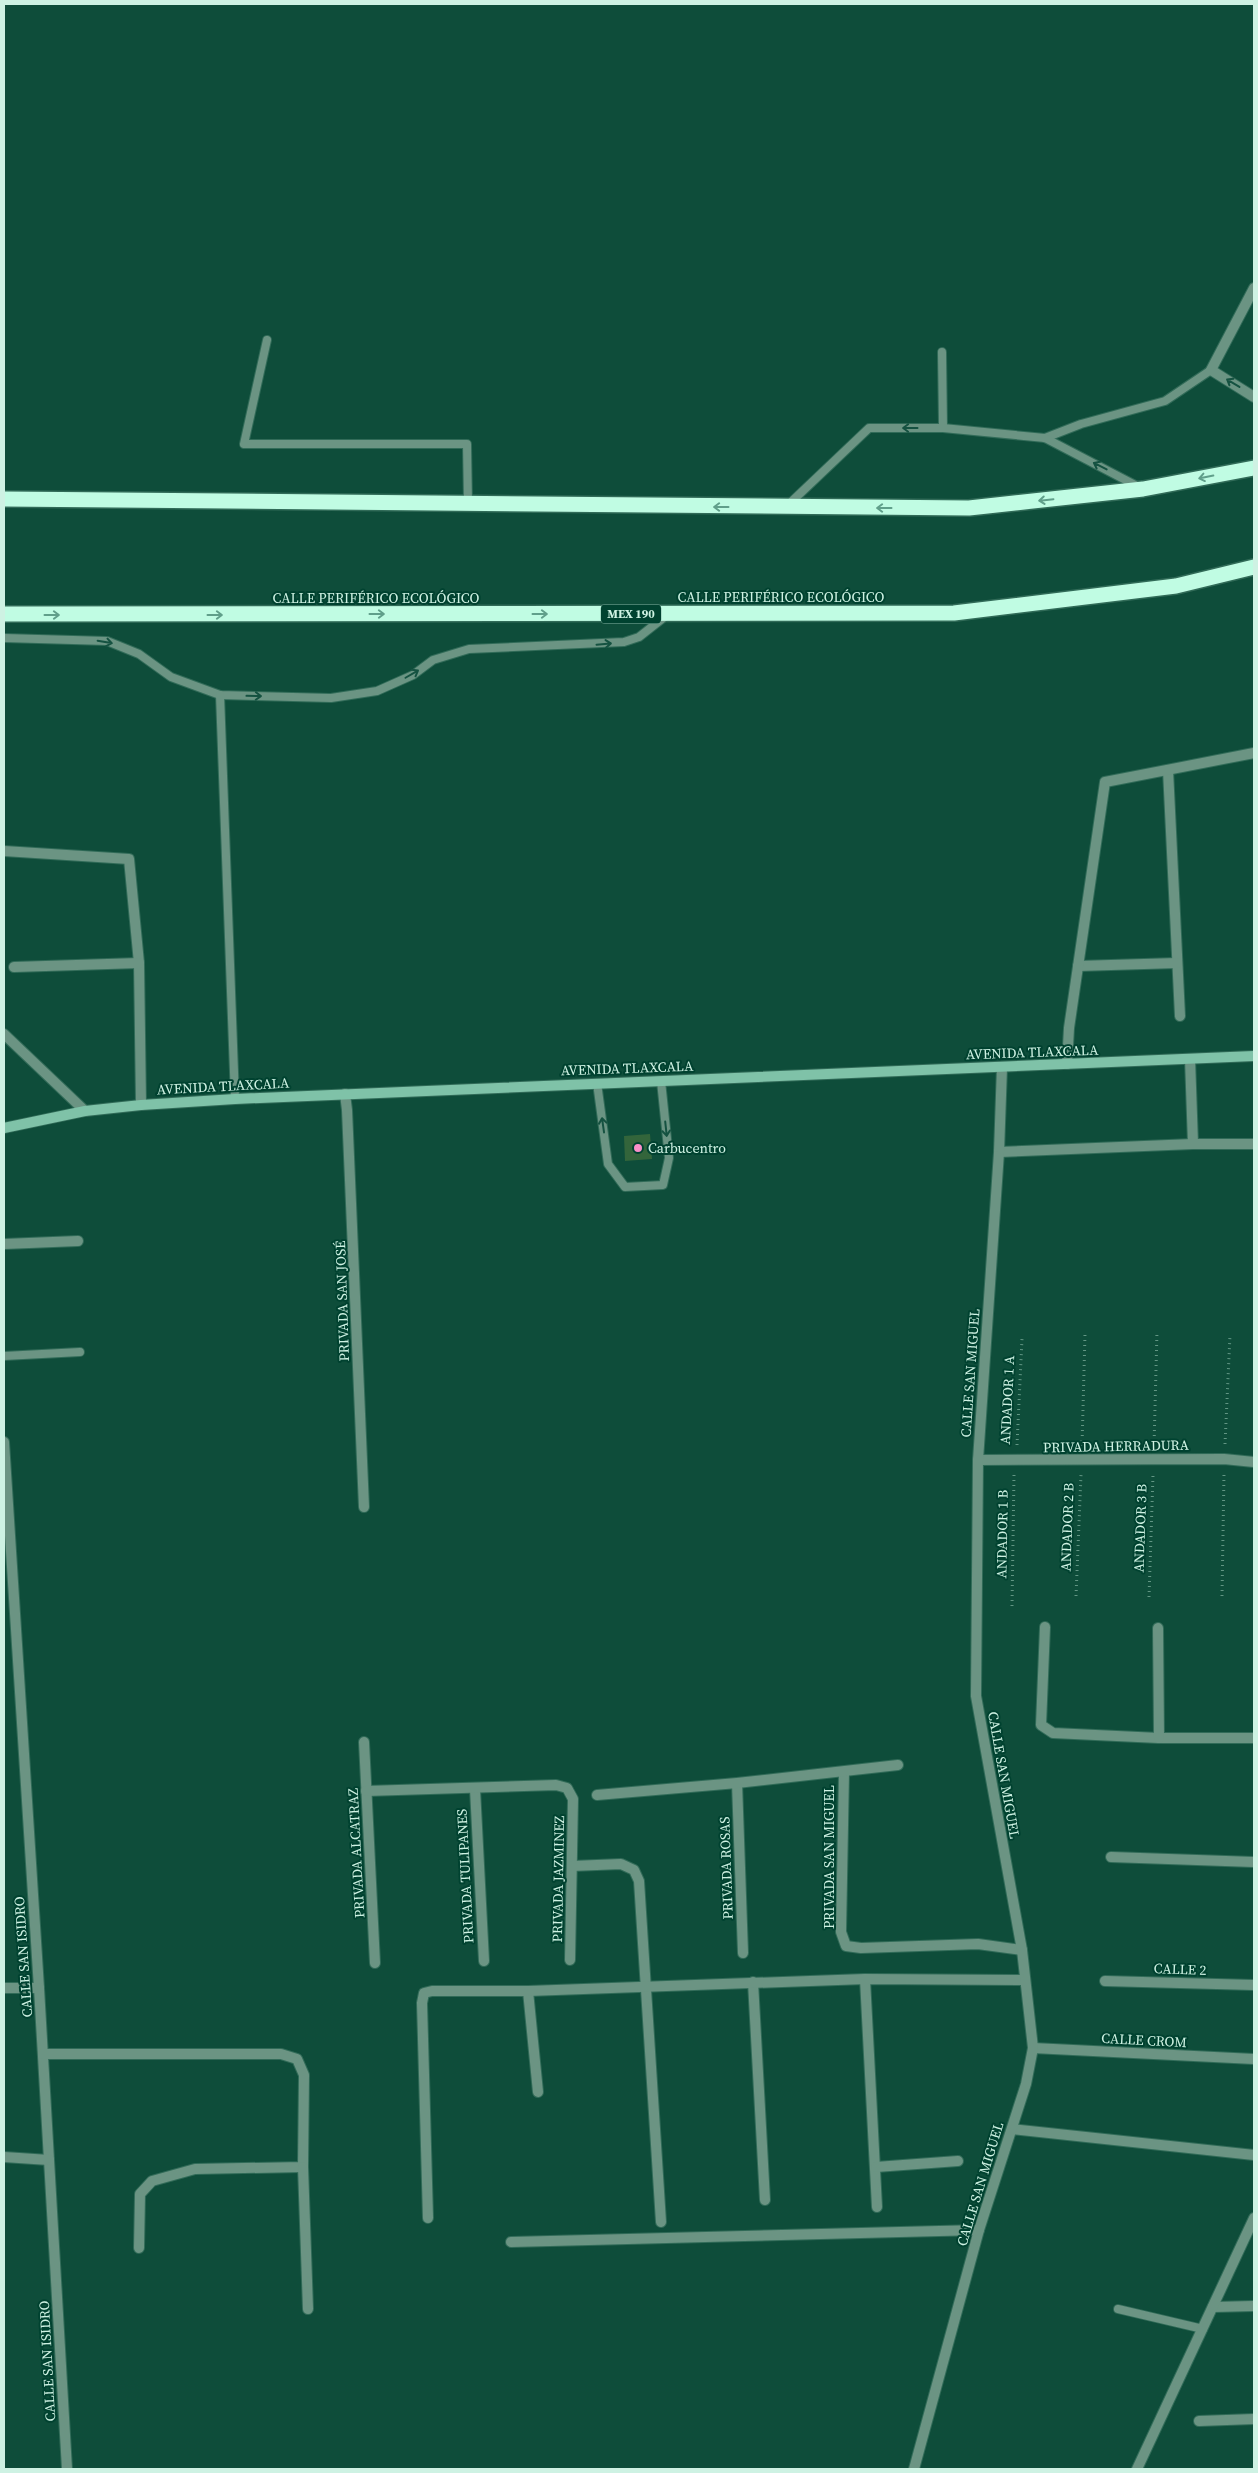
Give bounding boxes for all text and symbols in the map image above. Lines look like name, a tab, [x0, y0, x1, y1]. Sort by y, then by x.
one-way arrow	[1226, 378, 1240, 388]
one-way arrow	[902, 423, 918, 433]
one-way arrow	[1093, 461, 1108, 470]
one-way arrow	[1199, 473, 1215, 482]
one-way arrow	[1038, 495, 1054, 505]
one-way arrow	[713, 502, 730, 512]
one-way arrow	[876, 503, 892, 513]
street label: CALLE PERIFÉRICO ECOLÓGICO	[677, 587, 885, 607]
street label: CALLE PERIFÉRICO ECOLÓGICO	[272, 588, 480, 608]
road number: MEX 190	[601, 604, 661, 624]
one-way arrow	[369, 609, 385, 619]
one-way arrow	[532, 609, 548, 619]
one-way arrow	[44, 610, 60, 620]
one-way arrow	[206, 610, 223, 620]
one-way arrow	[96, 638, 112, 648]
one-way arrow	[595, 639, 611, 649]
one-way arrow	[405, 669, 420, 679]
one-way arrow	[246, 691, 262, 701]
street label: AVENIDA TLAXCALA	[965, 1040, 1099, 1064]
street label: AVENIDA TLAXCALA	[560, 1056, 694, 1080]
street label: AVENIDA TLAXCALA	[156, 1073, 290, 1099]
one-way arrow	[598, 1117, 608, 1133]
one-way arrow	[662, 1121, 671, 1137]
place label: Carbucentro	[648, 1138, 726, 1158]
marker: Carbucentro	[632, 1142, 644, 1154]
street label: PRIVADA SAN JOSÉ	[330, 1240, 354, 1362]
street label: CALLE SAN MIGUEL	[956, 1308, 984, 1438]
street label: ANDADOR 1 A	[995, 1354, 1019, 1445]
street label: PRIVADA HERRADURA	[1043, 1435, 1190, 1457]
street label: ANDADOR 2 B	[1055, 1482, 1079, 1572]
street label: ANDADOR 3 B	[1128, 1483, 1152, 1573]
street label: ANDADOR 1 B	[991, 1489, 1013, 1578]
street label: CALLE SAN MIGUEL	[983, 1710, 1025, 1840]
street label: PRIVADA SAN MIGUEL	[819, 1785, 839, 1929]
street label: PRIVADA ALCATRAZ	[343, 1787, 369, 1919]
street label: PRIVADA TULIPANES	[451, 1808, 479, 1944]
street label: PRIVADA JAZMINEZ	[547, 1815, 569, 1943]
street label: PRIVADA ROSAS	[714, 1816, 738, 1920]
street label: CALLE SAN ISIDRO	[9, 1896, 37, 2018]
street label: CALLE 2	[1153, 1958, 1207, 1980]
street label: CALLE CROM	[1101, 2028, 1187, 2052]
street label: CALLE SAN MIGUEL	[952, 2119, 1008, 2249]
street label: CALLE SAN ISIDRO	[34, 2300, 60, 2422]

